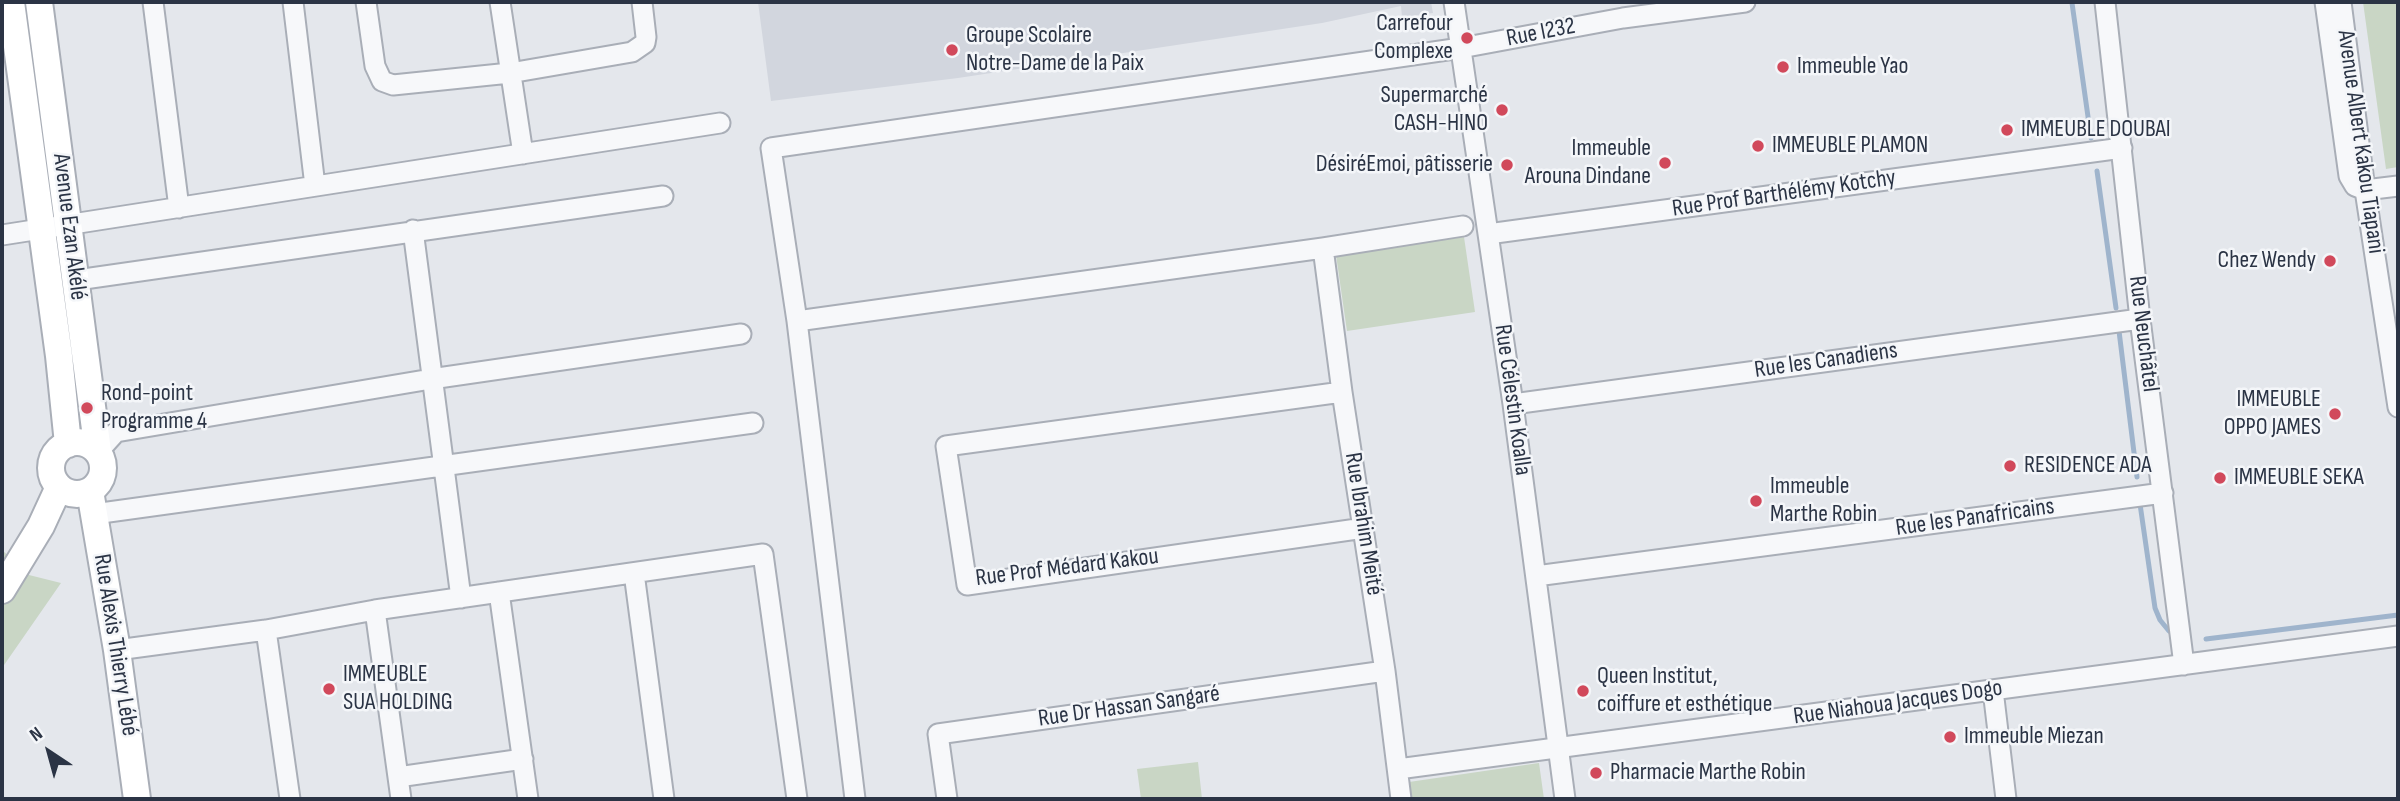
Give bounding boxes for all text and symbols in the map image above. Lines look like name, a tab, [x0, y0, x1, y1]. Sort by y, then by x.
place label: Carrefour Complexe	[1374, 10, 1453, 66]
street label: Rue I232	[1504, 12, 1578, 54]
place label: Groupe Scolaire Notre-Dame de la Paix	[966, 22, 1144, 78]
street label: Avenue Albert Kakou Tiapani	[2330, 28, 2390, 256]
marker: Carrefour Complexe	[1459, 30, 1475, 46]
marker: Groupe Scolaire Notre-Dame de la Paix	[944, 42, 960, 58]
place label: Immeuble Yao	[1797, 53, 1908, 81]
marker: Immeuble Yao	[1775, 59, 1791, 75]
place label: Supermarché CASH-HINO	[1381, 82, 1488, 138]
marker: Supermarché CASH-HINO	[1494, 102, 1510, 118]
place label: IMMEUBLE DOUBAI	[2021, 116, 2171, 144]
marker: IMMEUBLE DOUBAI	[1999, 122, 2015, 138]
place label: IMMEUBLE PLAMON	[1772, 132, 1928, 160]
place label: Immeuble Arouna Dindane	[1525, 135, 1651, 191]
marker: IMMEUBLE PLAMON	[1750, 138, 1766, 154]
place label: DésiréEmoi, pâtisserie	[1316, 151, 1493, 179]
street label: Avenue Ezan Akélé	[46, 152, 92, 302]
marker: Immeuble Arouna Dindane	[1657, 155, 1673, 171]
marker: DésiréEmoi, pâtisserie	[1499, 157, 1515, 173]
street label: Rue Prof Barthélémy Kotchy	[1670, 164, 1898, 224]
place label: Chez Wendy	[2218, 247, 2316, 275]
marker: Chez Wendy	[2322, 253, 2338, 269]
street label: Rue Neuchâtel	[2122, 274, 2164, 394]
street label: Rue Célestin Koalla	[1487, 323, 1537, 477]
street label: Rue les Canadiens	[1753, 337, 1899, 385]
place label: Rond-point Programme 4	[101, 380, 207, 436]
place label: IMMEUBLE OPPO JAMES	[2224, 386, 2321, 442]
marker: Rond-point Programme 4	[79, 400, 95, 416]
marker: IMMEUBLE OPPO JAMES	[2327, 406, 2343, 422]
street label: Rue Ibrahim Meité	[1337, 451, 1389, 597]
place label: RESIDENCE ADA	[2024, 452, 2151, 480]
marker: RESIDENCE ADA	[2002, 458, 2018, 474]
place label: IMMEUBLE SEKA	[2234, 464, 2364, 492]
marker: IMMEUBLE SEKA	[2212, 470, 2228, 486]
place label: Immeuble Marthe Robin	[1770, 473, 1877, 529]
marker: Immeuble Marthe Robin	[1748, 493, 1764, 509]
street label: Rue les Panafricains	[1894, 493, 2056, 543]
street label: Rue Prof Médard Kakou	[974, 542, 1160, 594]
street label: Rue Alexis Thierry Lébé	[86, 552, 144, 738]
place label: IMMEUBLE SUA HOLDING	[343, 661, 453, 717]
place label: Queen Institut, coiffure et esthétique	[1597, 663, 1772, 719]
street label: Rue Niahoua Jacques Dogo	[1792, 674, 2004, 732]
street label: Rue Dr Hassan Sangaré	[1036, 680, 1222, 734]
marker: IMMEUBLE SUA HOLDING	[321, 681, 337, 697]
marker: Queen Institut, coiffure et esthétique	[1575, 683, 1591, 699]
north arrow	[14, 717, 84, 787]
text: N	[25, 722, 47, 747]
place label: Immeuble Miezan	[1964, 723, 2104, 751]
marker: Immeuble Miezan	[1942, 729, 1958, 745]
place label: Pharmacie Marthe Robin	[1610, 759, 1806, 787]
marker: Pharmacie Marthe Robin	[1588, 765, 1604, 781]

